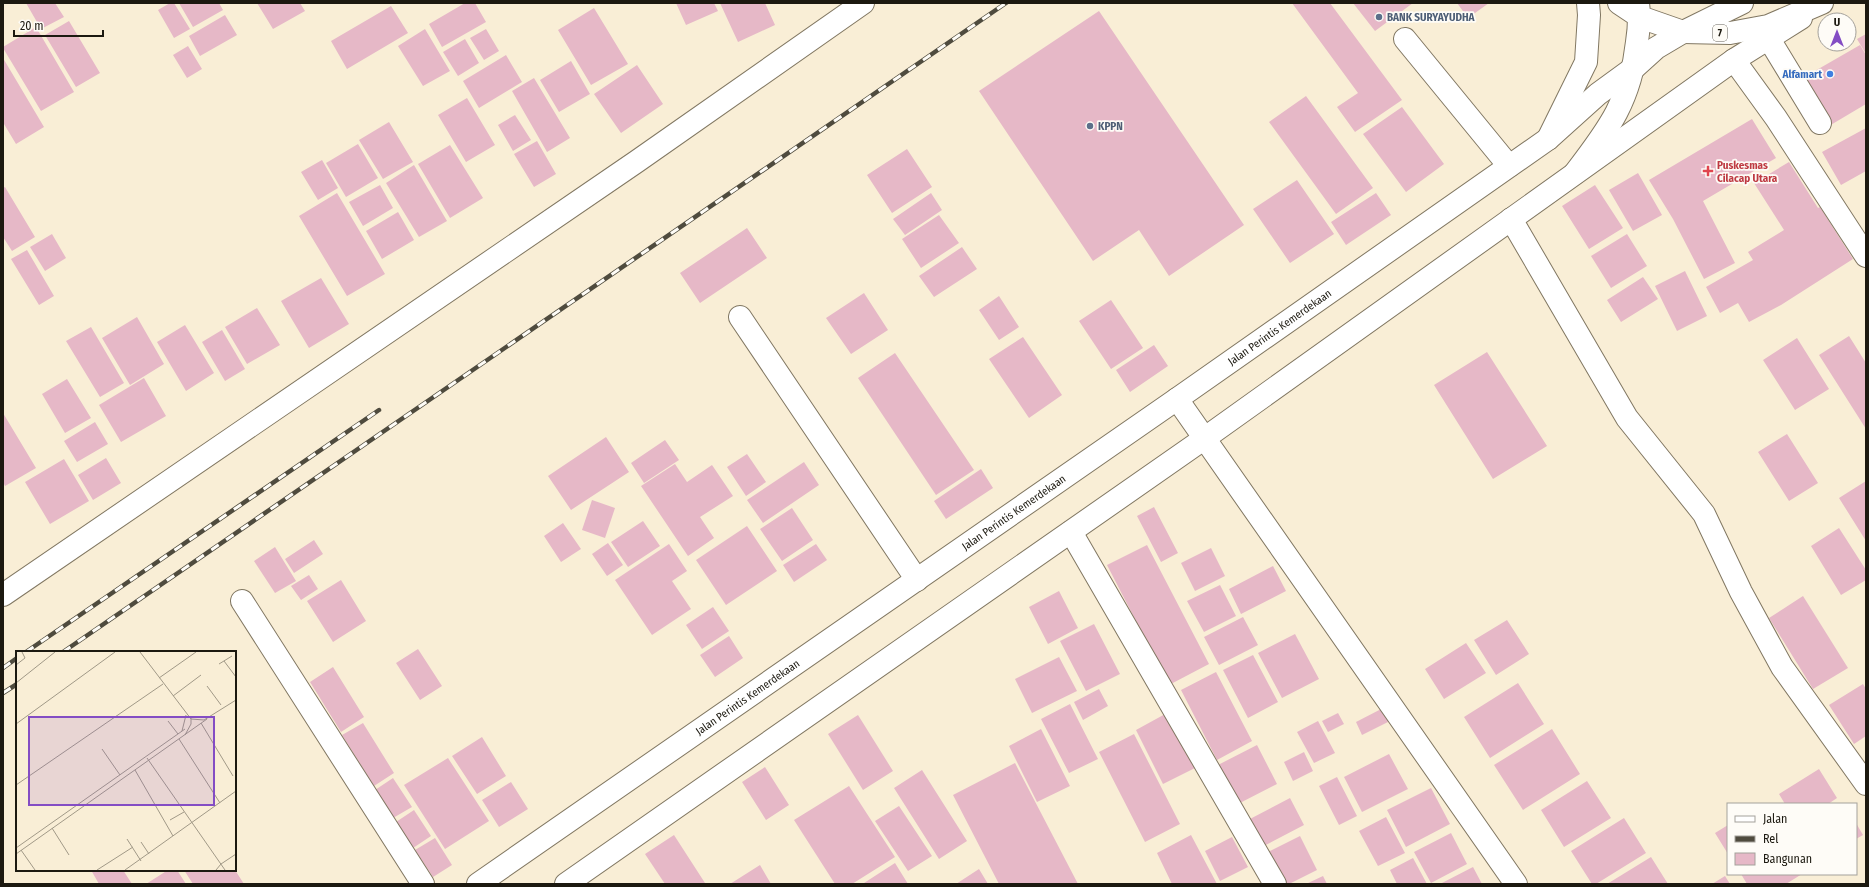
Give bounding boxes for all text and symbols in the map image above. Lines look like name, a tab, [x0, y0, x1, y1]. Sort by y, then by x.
place label: BANK SURYAYUDHA	[1387, 11, 1476, 24]
scale bar	[14, 12, 103, 38]
marker: BANK SURYAYUDHA	[1374, 12, 1384, 22]
north arrow	[1817, 12, 1857, 52]
text: U	[1834, 16, 1840, 29]
text: 20 m	[20, 19, 44, 33]
road number: 7	[1713, 25, 1727, 41]
place label: Alfamart	[1781, 68, 1822, 81]
marker: Alfamart	[1825, 69, 1835, 79]
place label: KPPN	[1098, 120, 1123, 133]
marker: KPPN	[1085, 121, 1095, 131]
place label: Puskesmas Cilacap Utara	[1717, 159, 1778, 185]
marker: Puskesmas Cilacap Utara	[1702, 165, 1714, 177]
street label: Jalan Perintis Kemerdekaan	[1226, 287, 1334, 368]
street label: Jalan Perintis Kemerdekaan	[960, 472, 1068, 553]
inset map	[16, 651, 236, 871]
street label: Jalan Perintis Kemerdekaan	[693, 657, 802, 738]
legend	[1727, 803, 1857, 875]
text: Jalan	[1763, 812, 1787, 826]
text: Rel	[1763, 832, 1778, 846]
text: Bangunan	[1763, 852, 1812, 866]

